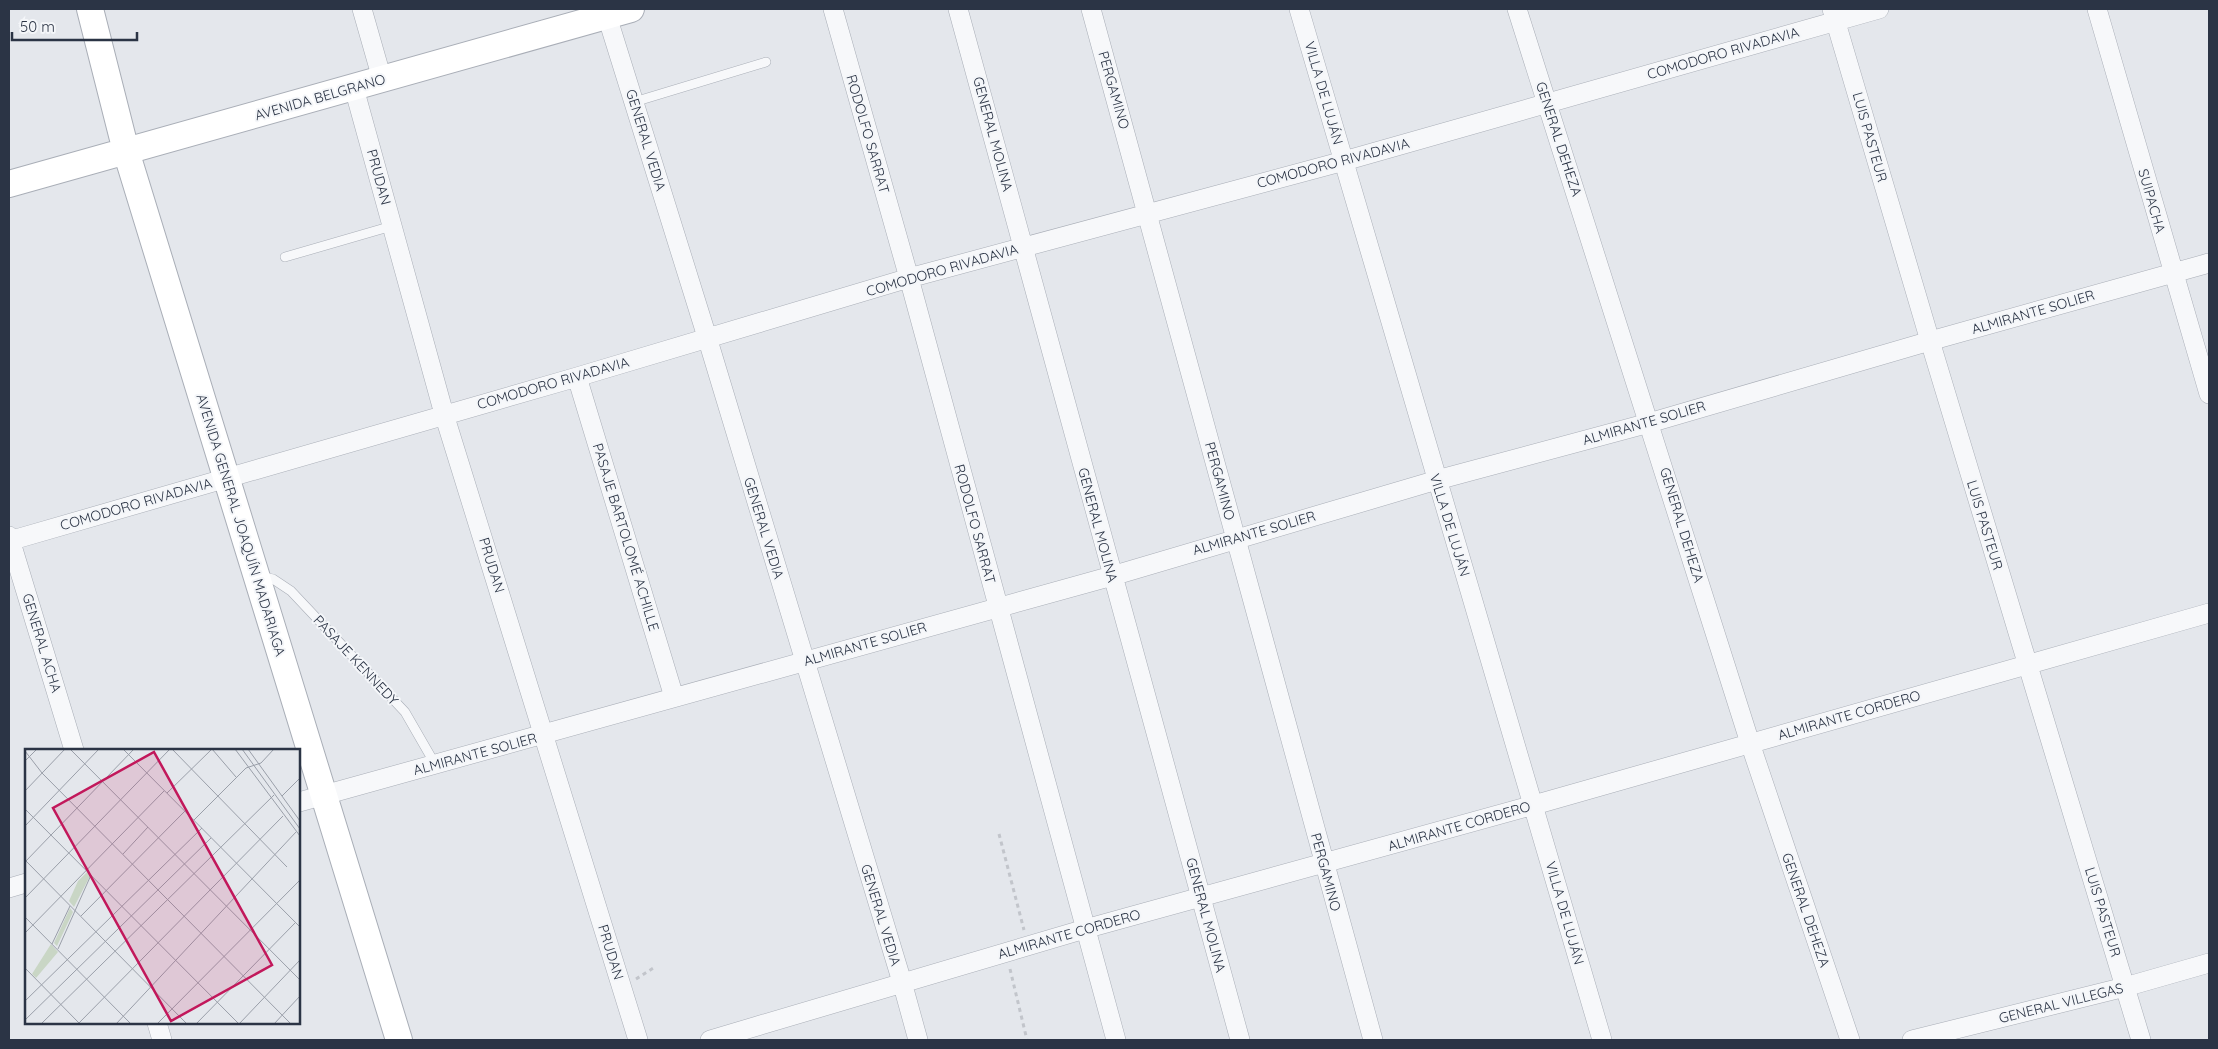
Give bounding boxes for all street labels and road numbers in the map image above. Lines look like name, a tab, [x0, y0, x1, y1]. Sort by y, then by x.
street label: COMODORO RIVADAVIA	[1645, 23, 1801, 83]
street label: VILLA DE LUJÁN	[1301, 39, 1347, 147]
street label: PERGAMINO	[1094, 49, 1134, 131]
street label: AVENIDA BELGRANO	[253, 70, 388, 124]
street label: RODOLFO SARRAT	[842, 72, 894, 196]
street label: GENERAL MOLINA	[969, 75, 1017, 193]
street label: GENERAL DEHEZA	[1532, 79, 1586, 199]
street label: GENERAL VEDIA	[622, 87, 670, 193]
street label: LUIS PASTEUR	[1849, 90, 1891, 184]
street label: COMODORO RIVADAVIA	[1255, 134, 1411, 192]
street label: PRUDAN	[363, 147, 395, 207]
street label: SUIPACHA	[2134, 167, 2170, 235]
street label: COMODORO RIVADAVIA	[864, 240, 1020, 300]
street label: ALMIRANTE SOLIER	[1969, 286, 2097, 338]
street label: COMODORO RIVADAVIA	[475, 353, 631, 413]
street label: AVENIDA GENERAL JOAQUÍN MADARIAGA	[192, 392, 290, 658]
street label: ALMIRANTE SOLIER	[1580, 397, 1708, 449]
street label: PERGAMINO	[1201, 440, 1239, 522]
street label: PASAJE BARTOLOMÉ ACHILLE	[589, 441, 663, 633]
street label: RODOLFO SARRAT	[950, 462, 1000, 586]
street label: GENERAL DEHEZA	[1656, 465, 1708, 585]
street label: GENERAL MOLINA	[1074, 466, 1122, 584]
street label: VILLA DE LUJÁN	[1426, 471, 1474, 579]
street label: COMODORO RIVADAVIA	[58, 474, 214, 534]
street label: GENERAL VEDIA	[740, 475, 788, 581]
street label: LUIS PASTEUR	[1963, 478, 2007, 572]
street label: ALMIRANTE SOLIER	[1190, 507, 1318, 559]
street label: PRUDAN	[475, 535, 509, 595]
street label: GENERAL ACHA	[18, 591, 66, 695]
street label: PASAJE KENNEDY	[310, 611, 403, 709]
street label: ALMIRANTE SOLIER	[801, 618, 929, 670]
street label: ALMIRANTE CORDERO	[1776, 686, 1923, 744]
street label: ALMIRANTE SOLIER	[411, 729, 539, 779]
street label: ALMIRANTE CORDERO	[1386, 797, 1533, 855]
street label: PERGAMINO	[1307, 831, 1345, 913]
street label: GENERAL DEHEZA	[1778, 850, 1834, 970]
street label: GENERAL MOLINA	[1182, 856, 1230, 974]
street label: VILLA DE LUJÁN	[1542, 859, 1588, 967]
street label: GENERAL VEDIA	[857, 862, 905, 968]
street label: LUIS PASTEUR	[2081, 865, 2125, 959]
street label: ALMIRANTE CORDERO	[996, 905, 1143, 963]
street label: PRUDAN	[594, 922, 628, 982]
street label: GENERAL VILLEGAS	[1997, 979, 2125, 1027]

